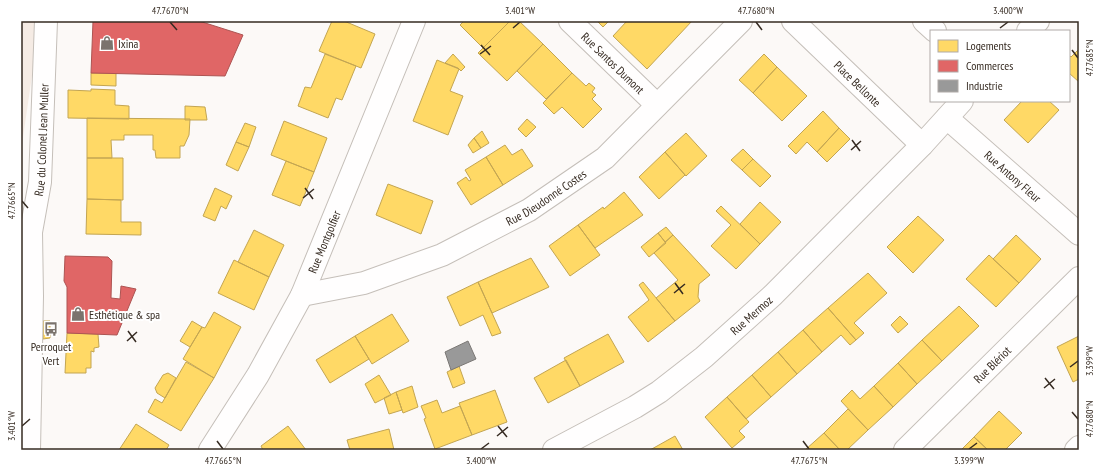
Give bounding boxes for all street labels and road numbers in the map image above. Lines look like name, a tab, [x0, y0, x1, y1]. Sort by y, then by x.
street label: Rue Santos Dumont	[579, 29, 648, 97]
street label: Place Bellonte	[831, 57, 885, 109]
street label: Rue du Colonel Jean Muller	[30, 83, 51, 197]
street label: Rue Antony Fleur	[982, 147, 1045, 206]
street label: Rue Dieudonné Costes	[503, 166, 589, 228]
street label: Rue Montgolfier	[304, 207, 344, 275]
street label: Rue Mermoz	[727, 292, 775, 338]
street label: Rue Blériot	[970, 342, 1014, 386]

